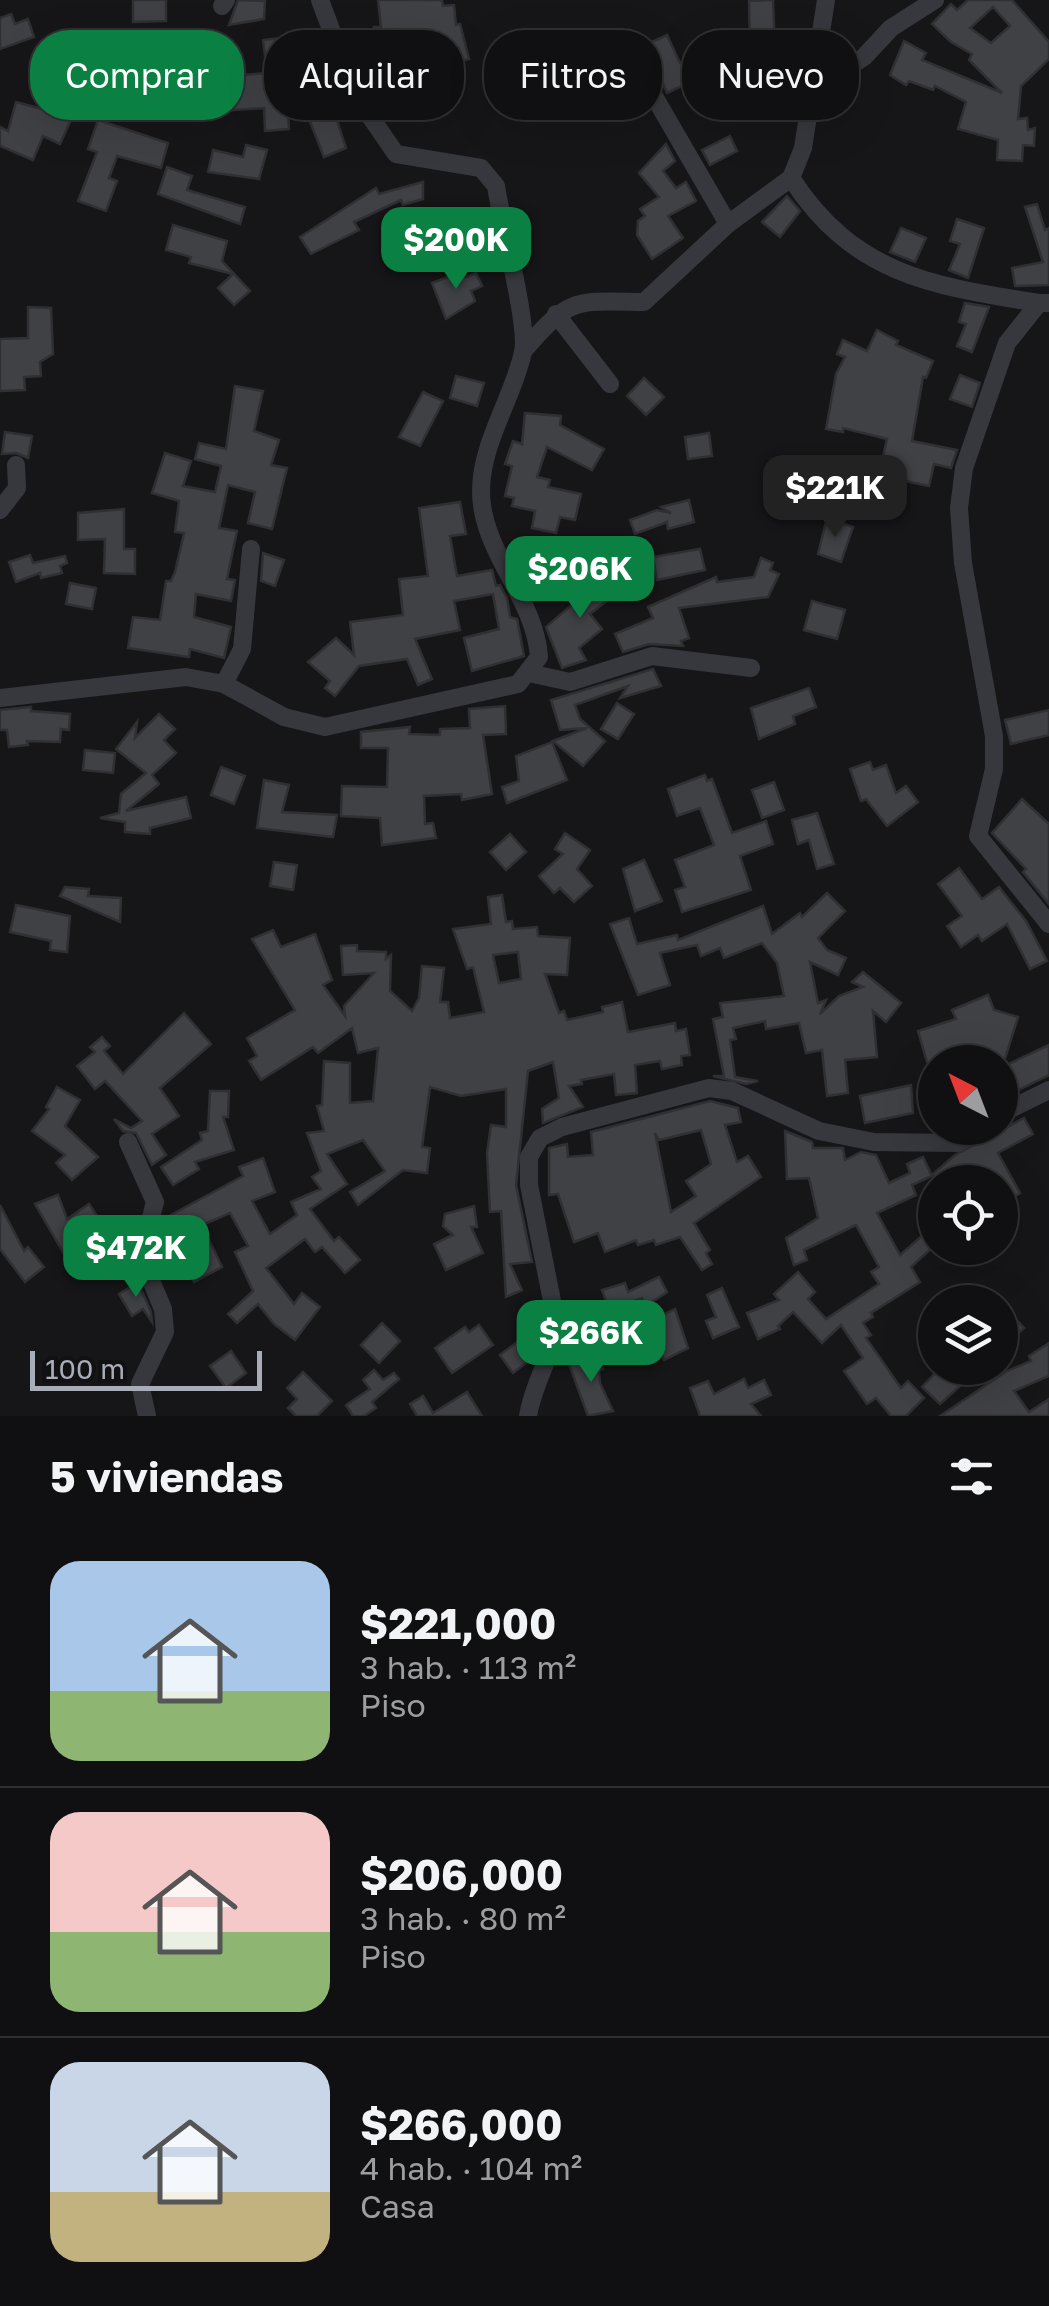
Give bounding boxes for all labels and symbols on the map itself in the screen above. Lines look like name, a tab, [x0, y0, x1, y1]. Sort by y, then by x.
pin: $200K	[386, 207, 526, 292]
pin: $221K	[765, 455, 905, 540]
pin: $206K	[510, 536, 650, 621]
north arrow	[918, 1045, 1018, 1145]
pin: $472K	[66, 1215, 206, 1300]
pin: $266K	[521, 1300, 661, 1385]
scale bar	[30, 1346, 262, 1390]

